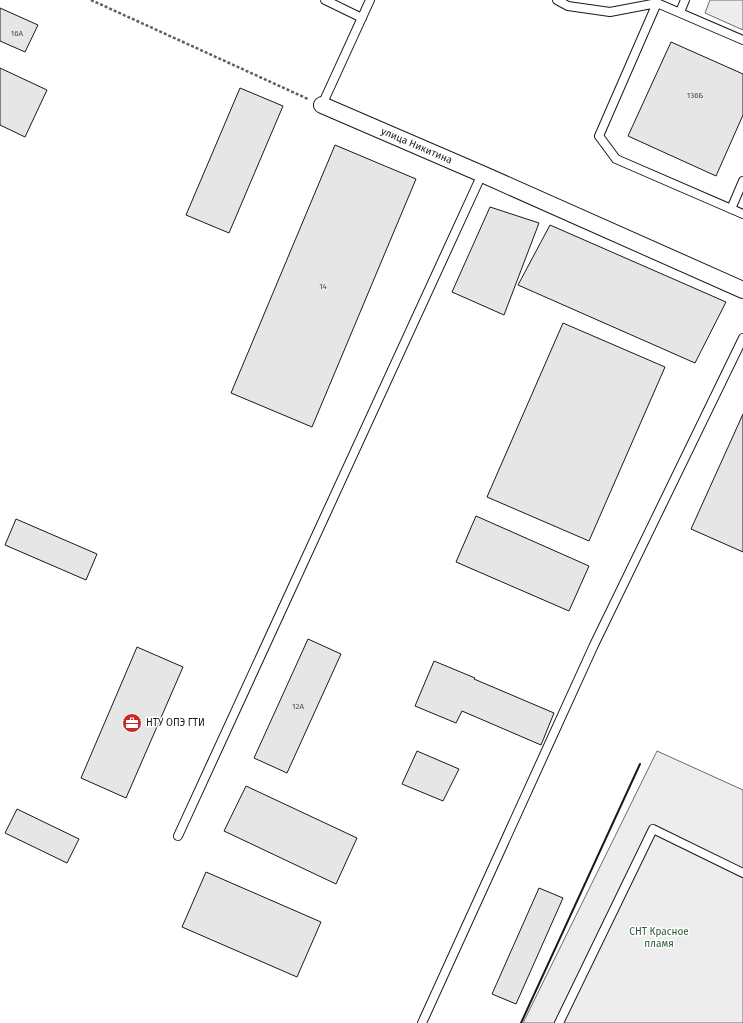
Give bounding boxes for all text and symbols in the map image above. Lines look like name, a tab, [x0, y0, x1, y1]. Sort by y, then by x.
house number: 16А	[11, 29, 24, 38]
house number: 136Б	[687, 91, 704, 100]
street label: улица Никитина	[379, 125, 454, 166]
house number: 14	[319, 282, 328, 291]
house number: 12А	[292, 702, 304, 711]
office icon: НТУ ОПЭ ГТИ	[121, 712, 143, 734]
place label: НТУ ОПЭ ГТИ	[146, 717, 205, 729]
park label: СНТ Красное пламя	[629, 926, 689, 950]

